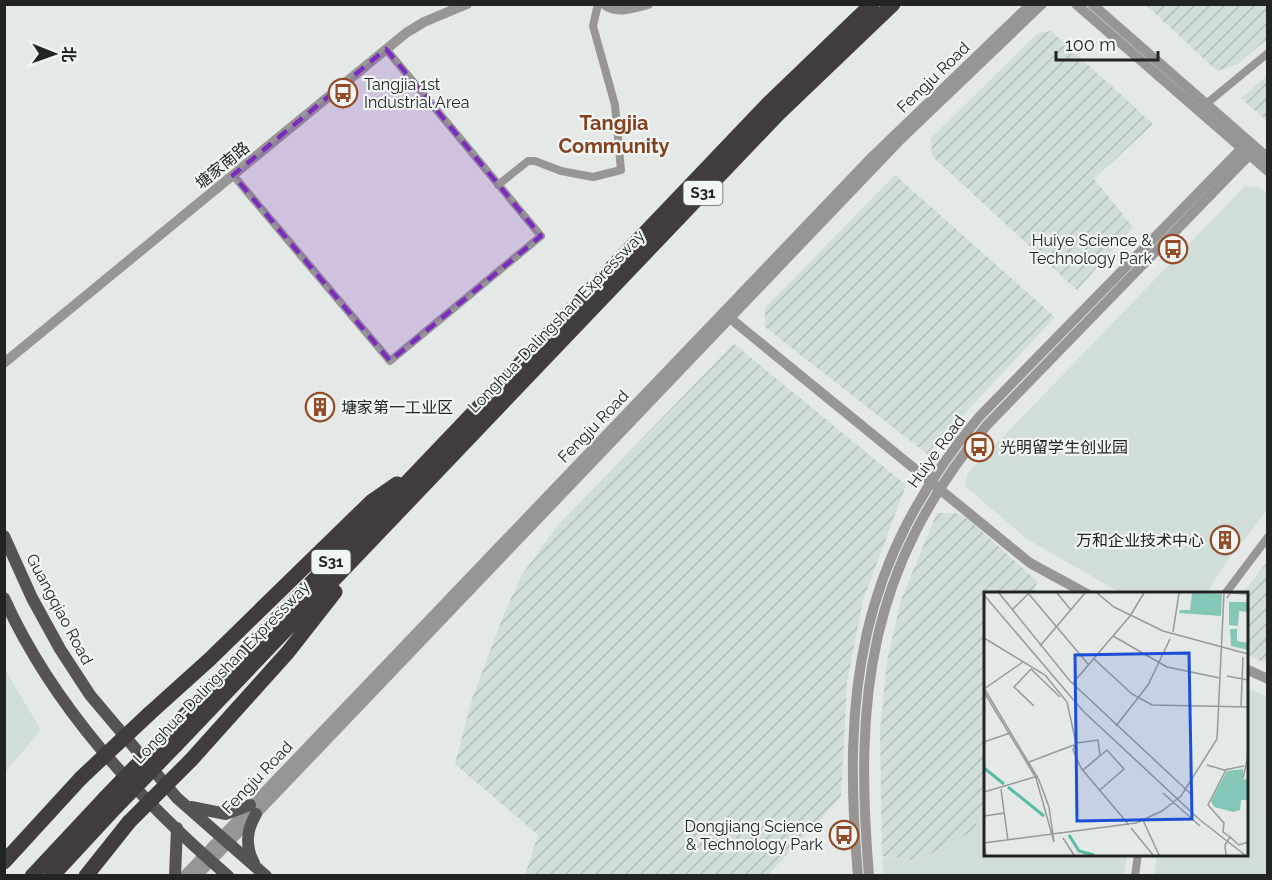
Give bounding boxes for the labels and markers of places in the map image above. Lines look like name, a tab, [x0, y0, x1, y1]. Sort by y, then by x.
place label: Tangjia 1st Industrial Area	[364, 75, 469, 112]
bus stop icon: Tangjia 1st Industrial Area	[327, 77, 359, 109]
place label: Huiye Science & Technology Park	[1029, 231, 1153, 268]
bus stop icon: Huiye Science & Technology Park	[1157, 233, 1189, 265]
building icon: 塘家第一工业区	[304, 391, 336, 423]
place label: 塘家第一工业区	[341, 398, 453, 417]
bus stop icon: 光明留学生创业园	[963, 431, 995, 463]
place label: 光明留学生创业园	[1000, 438, 1128, 457]
building icon: 万和企业技术中心	[1209, 524, 1241, 556]
place label: 万和企业技术中心	[1076, 531, 1204, 550]
place label: Dongjiang Science & Technology Park	[685, 817, 824, 854]
bus stop icon: Dongjiang Science & Technology Park	[828, 819, 860, 851]

